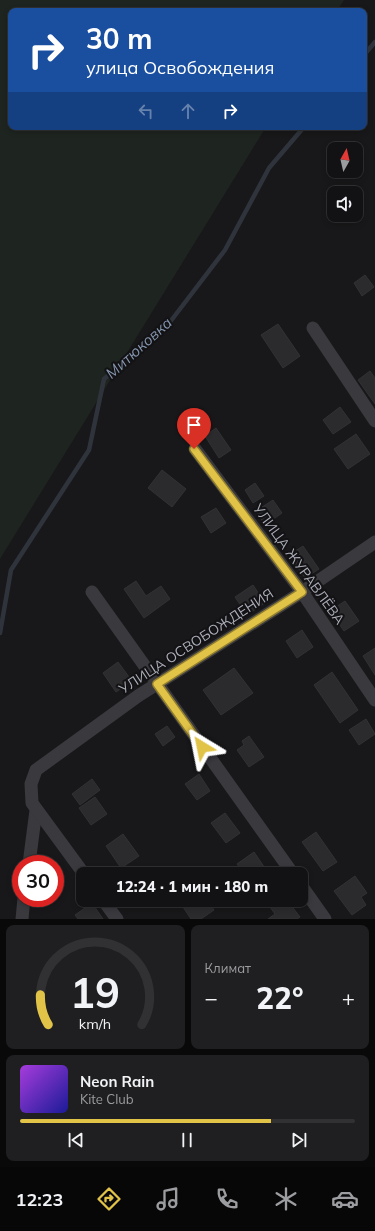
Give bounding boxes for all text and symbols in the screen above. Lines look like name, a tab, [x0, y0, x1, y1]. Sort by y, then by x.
text: 30 m	[86, 21, 152, 56]
icon: right	[20, 24, 72, 76]
text: улица Освобождения	[86, 56, 274, 79]
icon: left	[135, 100, 157, 122]
icon: ahead	[177, 100, 199, 122]
icon: right	[219, 100, 241, 122]
north arrow	[327, 142, 363, 178]
map controls	[327, 142, 363, 222]
button: sound	[327, 186, 363, 222]
water label: Митюковка	[102, 313, 176, 382]
pin	[177, 408, 211, 449]
icon: arrive	[183, 414, 205, 436]
street label: УЛИЦА ЖУРАВЛЁВА	[248, 499, 349, 629]
street label: УЛИЦА ОСВОБОЖДЕНИЯ	[114, 584, 277, 698]
position arrow	[181, 726, 223, 768]
speed limit sign: 30	[12, 855, 64, 907]
text: 12:24 · 1 мин · 180 m	[116, 877, 268, 896]
text: Климат	[205, 960, 251, 976]
text: 19	[70, 966, 120, 1018]
text: 22°	[256, 979, 304, 1017]
text: −	[205, 984, 218, 1012]
text: +	[342, 984, 355, 1012]
text: km/h	[79, 1015, 111, 1033]
text: Neon Rain	[80, 1072, 154, 1091]
text: Kite Club	[80, 1091, 134, 1107]
icon: previous	[65, 1129, 87, 1151]
icon: pause	[176, 1129, 198, 1151]
icon: next	[288, 1129, 310, 1151]
icon: directions	[95, 1185, 123, 1213]
icon: music	[154, 1185, 182, 1213]
icon: phone	[213, 1185, 241, 1213]
icon: climate	[272, 1185, 300, 1213]
icon: car	[331, 1185, 359, 1213]
text: 12:23	[16, 1188, 63, 1211]

